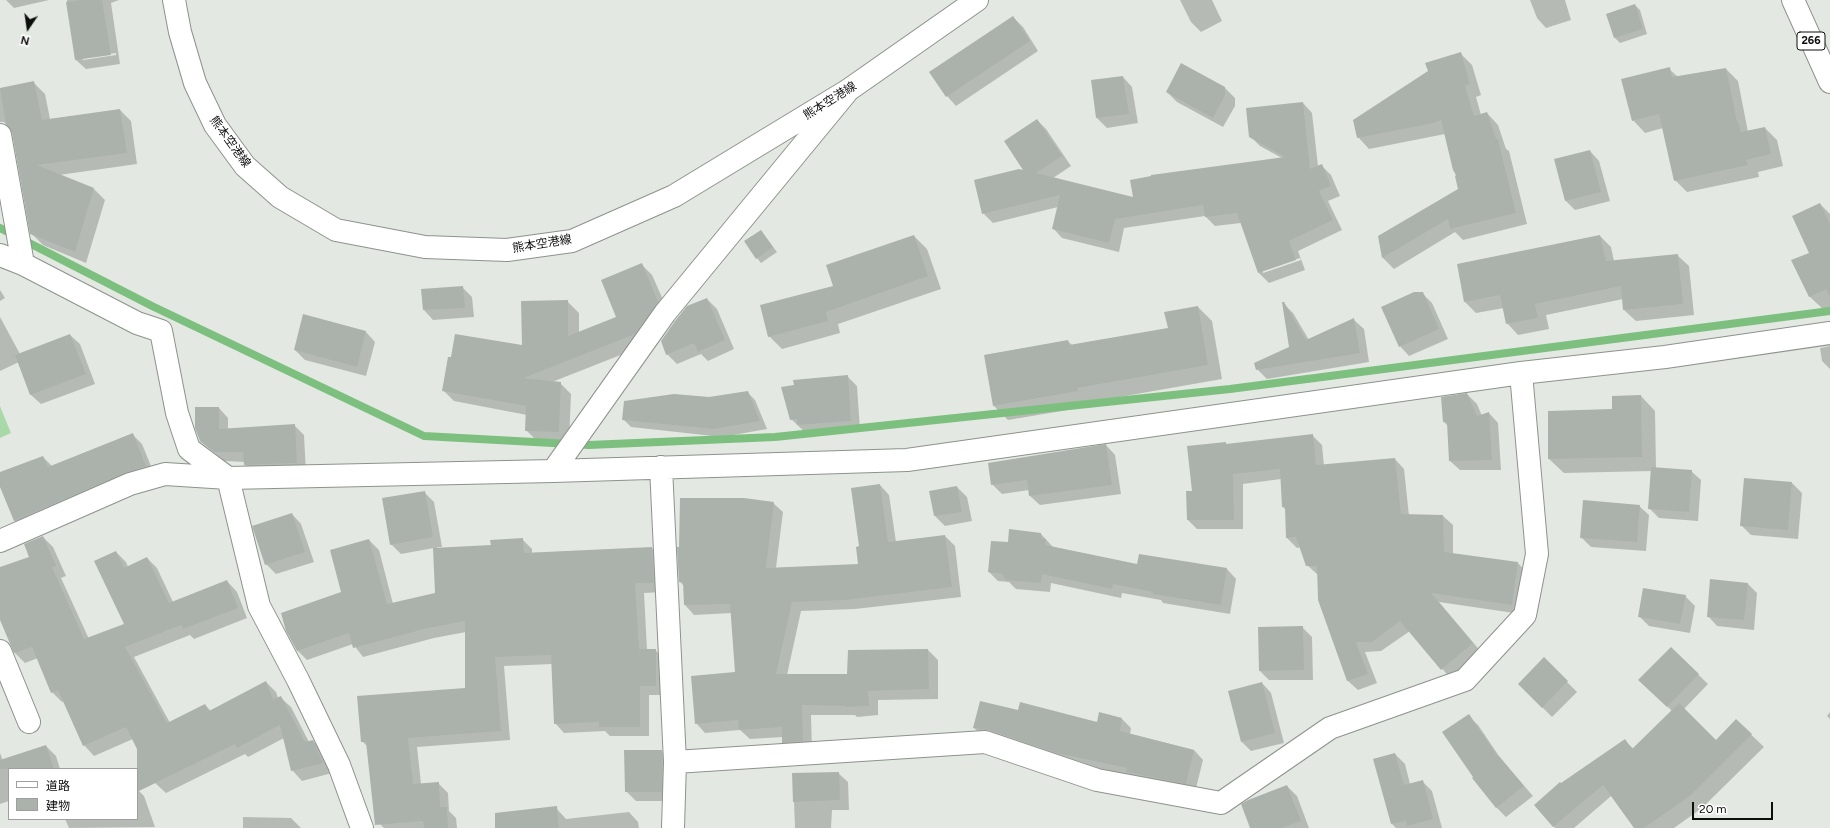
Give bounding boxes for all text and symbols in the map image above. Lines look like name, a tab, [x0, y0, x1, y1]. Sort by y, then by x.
north arrow	[8, 8, 48, 48]
road number: 266	[1797, 32, 1825, 50]
text: N	[20, 33, 31, 47]
street label: 熊本空港線	[801, 79, 859, 123]
street label: 熊本空港線	[207, 113, 253, 171]
street label: 熊本空港線	[511, 232, 573, 256]
legend	[8, 768, 138, 820]
text: 道路	[46, 779, 70, 793]
scale bar	[1694, 794, 1775, 820]
text: 建物	[46, 799, 70, 813]
text: 20 m	[1699, 802, 1727, 816]

